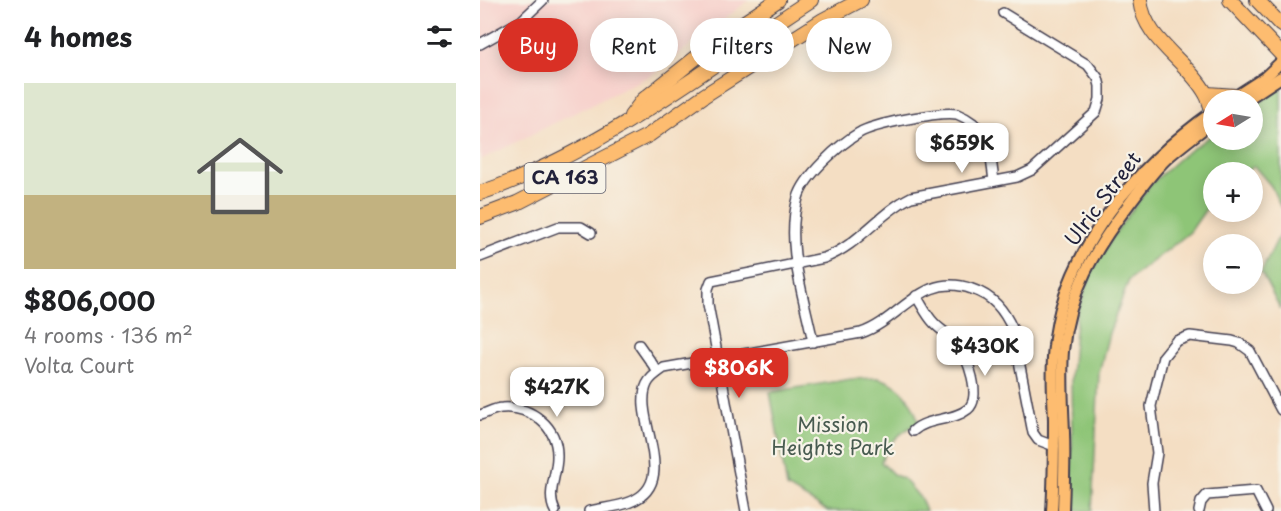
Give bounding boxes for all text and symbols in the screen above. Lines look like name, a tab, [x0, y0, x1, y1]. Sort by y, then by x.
text: 4 homes	[24, 17, 132, 56]
chip: Buy	[498, 18, 578, 72]
chip: Rent	[590, 18, 678, 72]
chip: Filters	[690, 18, 794, 72]
chip: New	[806, 18, 892, 72]
icon: filters	[423, 20, 456, 53]
north arrow	[1203, 90, 1263, 150]
map controls	[1203, 90, 1263, 294]
icon: home	[186, 122, 294, 230]
pin: $659K	[920, 123, 1004, 174]
text: $659K	[930, 127, 994, 157]
street label: Ulric Street	[1057, 145, 1148, 252]
button: +	[1203, 162, 1263, 222]
road number: CA 163	[524, 163, 605, 193]
button: −	[1203, 234, 1263, 294]
text: $806,000	[24, 281, 155, 320]
text: 4 rooms · 136 m²	[24, 320, 193, 350]
pin: $430K	[943, 326, 1027, 377]
text: $430K	[951, 330, 1019, 360]
pin: $806K	[697, 348, 781, 399]
text: Volta Court	[24, 350, 134, 380]
text: $806K	[704, 352, 774, 382]
pin: $427K	[515, 367, 599, 418]
text: $427K	[524, 371, 590, 401]
park label: Mission Heights Park	[772, 409, 895, 462]

